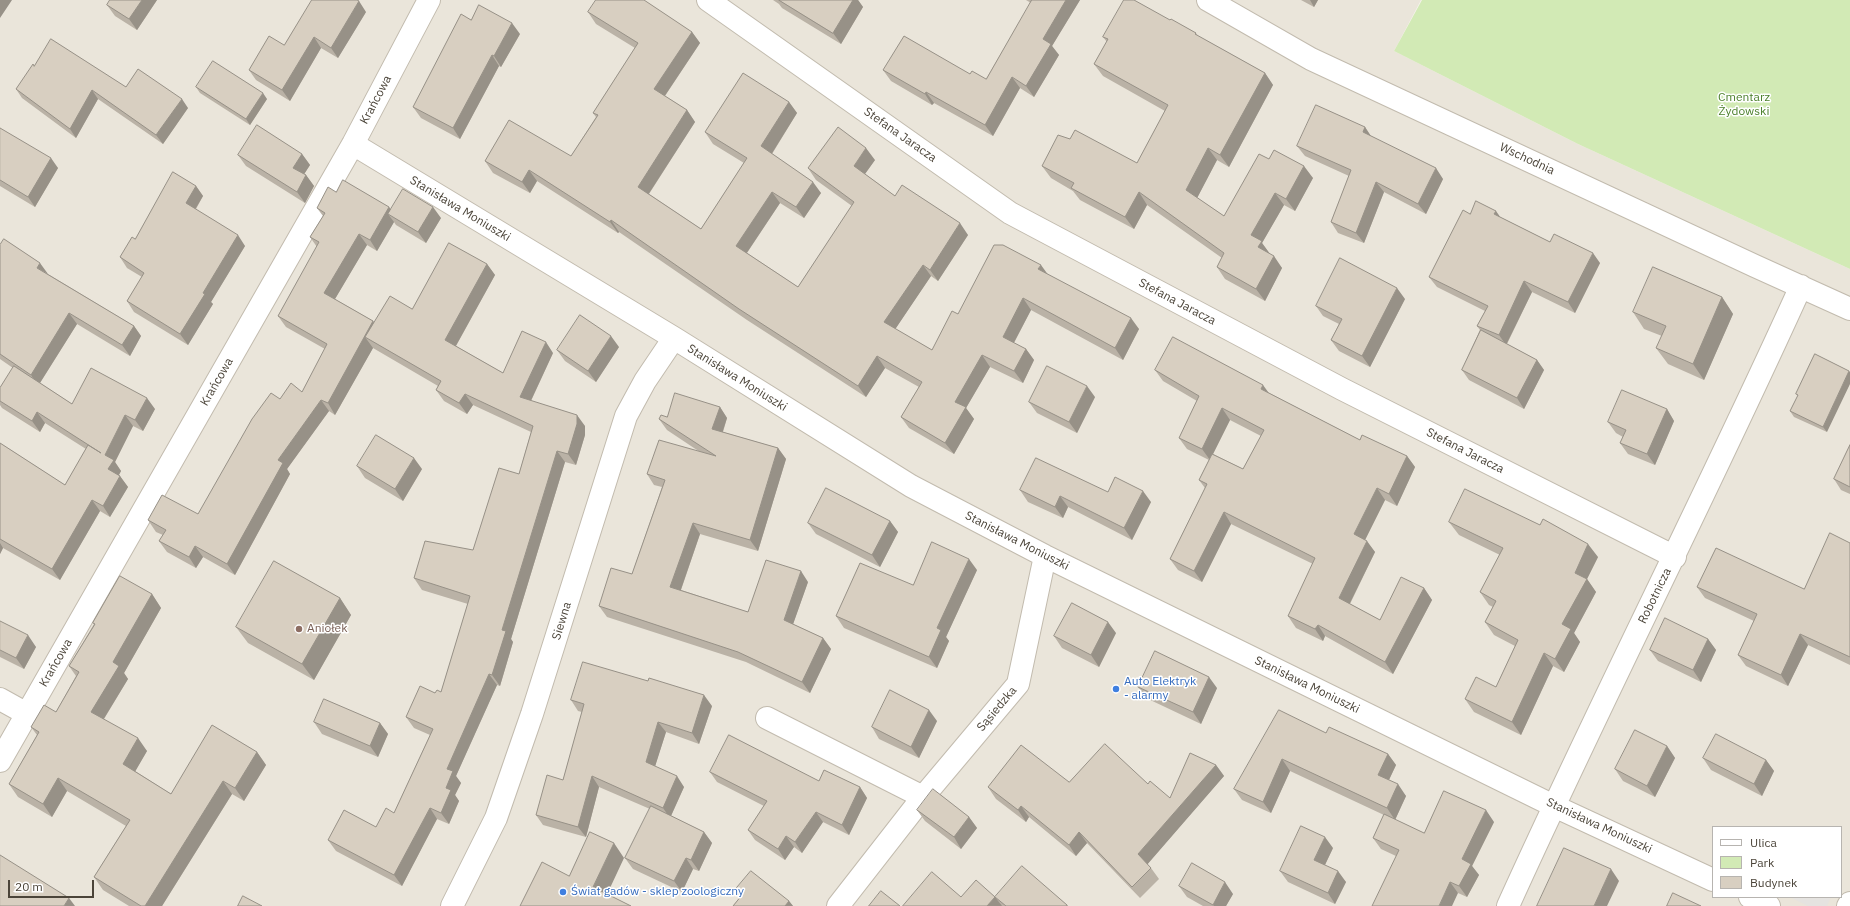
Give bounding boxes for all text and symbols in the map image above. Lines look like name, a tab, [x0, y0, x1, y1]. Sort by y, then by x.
street label: Krańcowa	[357, 73, 395, 127]
park label: Cmentarz Żydowski	[1718, 91, 1770, 119]
street label: Stefana Jaracza	[861, 105, 939, 165]
street label: Wschodnia	[1497, 140, 1557, 178]
street label: Stanisława Moniuszki	[407, 173, 513, 245]
street label: Stefana Jaracza	[1136, 276, 1218, 328]
street label: Stanisława Moniuszki	[684, 341, 790, 415]
street label: Krańcowa	[197, 355, 237, 409]
street label: Stefana Jaracza	[1424, 425, 1506, 477]
street label: Stanisława Moniuszki	[962, 508, 1072, 574]
street label: Robotnicza	[1635, 566, 1675, 626]
street label: Siewna	[549, 600, 575, 642]
place label: Aniołek	[307, 622, 347, 636]
marker: Aniołek	[294, 624, 304, 634]
street label: Krańcowa	[36, 636, 76, 690]
street label: Stanisława Moniuszki	[1252, 653, 1362, 717]
place label: Auto Elektryk - alarmy	[1124, 675, 1196, 703]
street label: Sąsiedzka	[974, 684, 1020, 734]
marker: Auto Elektryk - alarmy	[1111, 684, 1121, 694]
street label: Stanisława Moniuszki	[1544, 795, 1654, 857]
legend	[1712, 826, 1842, 898]
text: Ulica	[1750, 835, 1777, 850]
text: Park	[1750, 855, 1774, 870]
scale bar	[10, 872, 96, 898]
text: Budynek	[1750, 875, 1797, 890]
text: 20 m	[15, 879, 43, 894]
place label: Świat gadów - sklep zoologiczny	[571, 885, 744, 899]
marker: Świat gadów - sklep zoologiczny	[558, 887, 568, 897]

